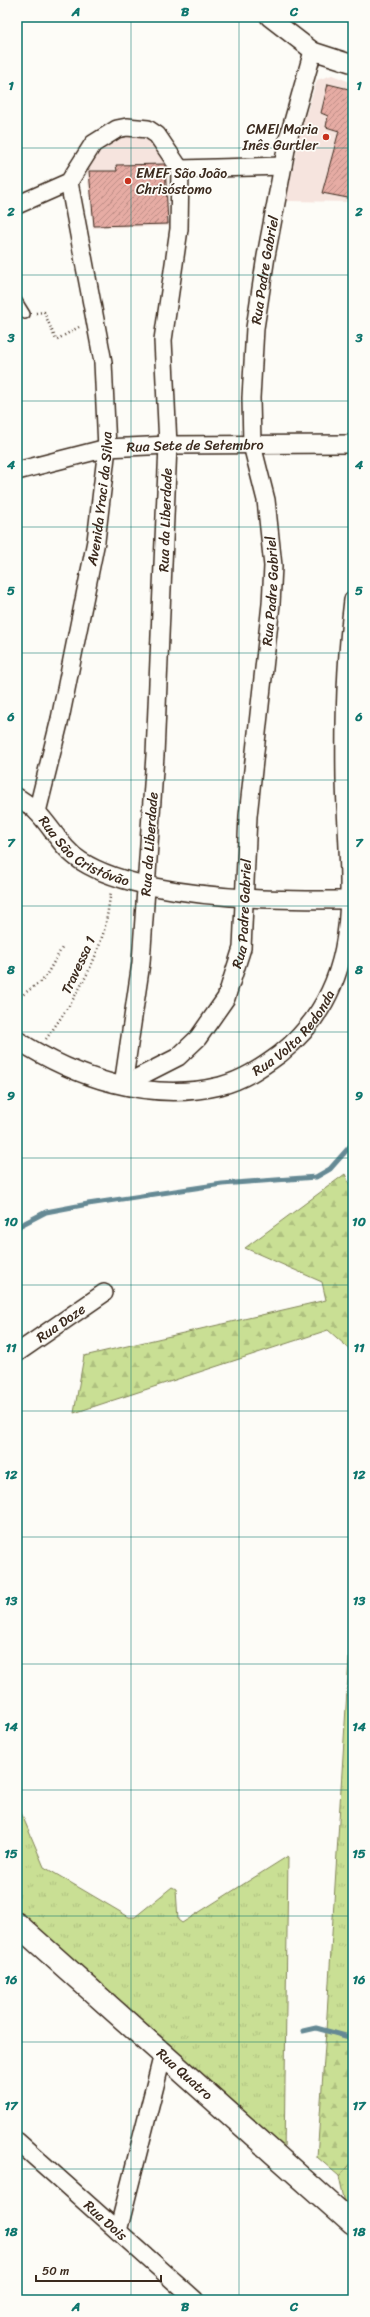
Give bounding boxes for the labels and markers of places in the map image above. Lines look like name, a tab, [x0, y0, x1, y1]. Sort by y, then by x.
place label: CMEI Maria Inês Gurtler	[242, 117, 319, 158]
marker: CMEI Maria Inês Gurtler	[321, 132, 331, 142]
place label: EMEF São João Chrisóstomo	[136, 161, 227, 202]
marker: EMEF São João Chrisóstomo	[123, 176, 133, 186]

